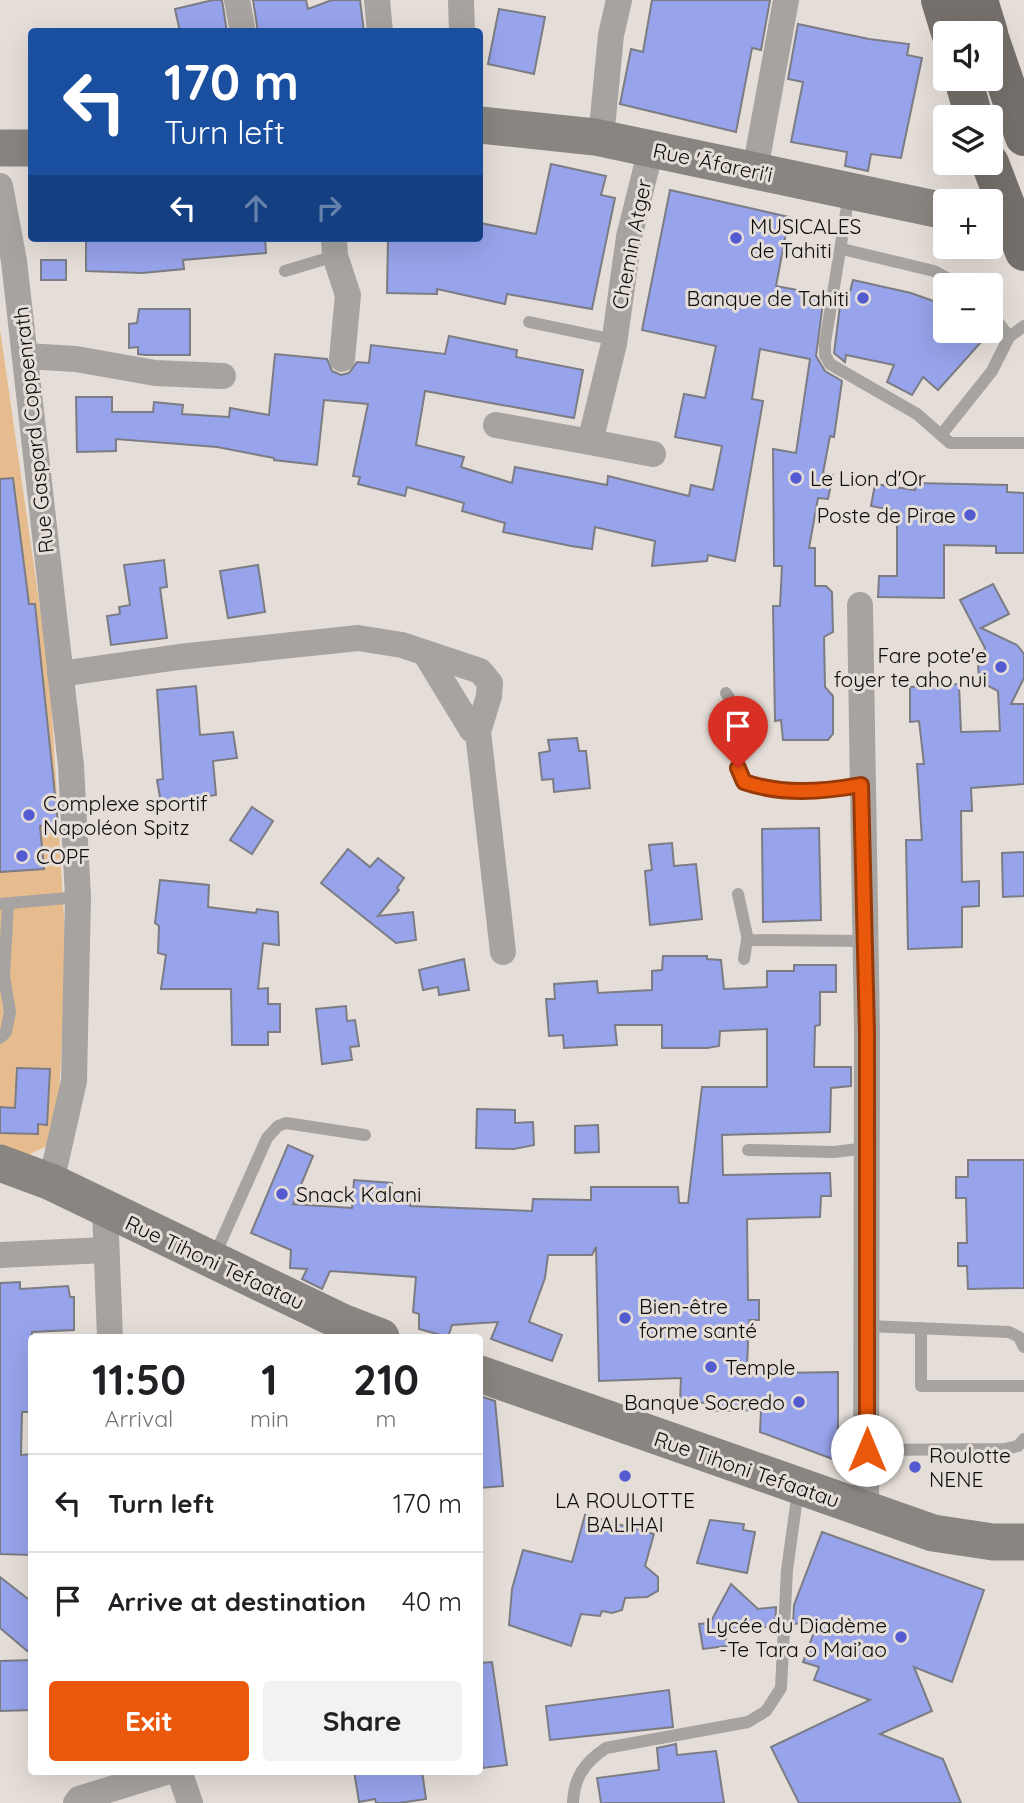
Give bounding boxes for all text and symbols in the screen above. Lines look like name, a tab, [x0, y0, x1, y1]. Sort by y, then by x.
map controls	[933, 21, 1003, 343]
button: sound	[933, 21, 1003, 91]
text: 170 m	[164, 51, 299, 112]
icon: left	[49, 56, 140, 147]
button: layers	[933, 105, 1003, 175]
text: Turn left	[164, 112, 285, 152]
street label: Rue 'Āfareri'i	[651, 137, 775, 187]
street label: Chemin Atger	[606, 177, 656, 311]
icon: left	[164, 189, 202, 227]
icon: ahead	[237, 189, 275, 227]
icon: right	[310, 189, 348, 227]
button: +	[933, 189, 1003, 259]
place label: MUSICALES de Tahiti	[750, 213, 861, 263]
marker: MUSICALES de Tahiti	[728, 230, 744, 246]
button: −	[933, 273, 1003, 343]
place label: Banque de Tahiti	[687, 285, 849, 311]
marker: Banque de Tahiti	[855, 290, 871, 306]
street label: Rue Gaspard Coppenrath	[7, 305, 59, 555]
place label: Le Lion d'Or	[810, 465, 926, 491]
marker: Le Lion d'Or	[788, 470, 804, 486]
place label: Poste de Pirae	[817, 502, 956, 528]
marker: Poste de Pirae	[962, 507, 978, 523]
place label: Fare pote'e foyer te aho nui	[834, 642, 987, 692]
marker: Fare pote'e foyer te aho nui	[993, 659, 1009, 675]
pin	[708, 696, 768, 768]
icon: arrive	[719, 707, 757, 745]
place label: Complexe sportif Napoléon Spitz	[43, 790, 208, 840]
marker: Complexe sportif Napoléon Spitz	[21, 807, 37, 823]
place label: COPF	[36, 843, 90, 869]
marker: COPF	[14, 848, 30, 864]
place label: Snack Kalani	[296, 1181, 422, 1207]
marker: Snack Kalani	[274, 1186, 290, 1202]
street label: Rue Tihoni Tefaatau	[121, 1209, 309, 1315]
place label: Bien-être forme santé	[639, 1293, 757, 1343]
marker: Bien-être forme santé	[617, 1310, 633, 1326]
text: 11:50	[92, 1353, 186, 1406]
text: 1	[261, 1353, 278, 1406]
text: 210	[353, 1353, 419, 1406]
place label: Temple	[725, 1354, 795, 1380]
marker: Temple	[703, 1359, 719, 1375]
place label: Banque Socredo	[624, 1389, 785, 1415]
marker: Banque Socredo	[791, 1394, 807, 1410]
text: Arrival	[105, 1404, 173, 1433]
text: min	[250, 1404, 289, 1433]
text: m	[376, 1404, 397, 1433]
position arrow	[830, 1413, 904, 1487]
street label: Rue Tihoni Tefaatau	[651, 1425, 843, 1513]
place label: Roulotte NENE	[929, 1442, 1011, 1492]
marker: Roulotte NENE	[907, 1459, 923, 1475]
marker: LA ROULOTTE BALIHAI	[617, 1468, 633, 1484]
icon: left	[49, 1484, 87, 1522]
text: Turn left	[108, 1487, 215, 1520]
text: 170 m	[393, 1487, 462, 1520]
place label: LA ROULOTTE BALIHAI	[555, 1487, 695, 1537]
icon: arrive	[49, 1582, 87, 1620]
text: Arrive at destination	[108, 1585, 366, 1618]
text: 40 m	[402, 1585, 462, 1618]
place label: Lycée du Diadème -Te Tara o Mai’ao	[705, 1612, 887, 1662]
marker: Lycée du Diadème -Te Tara o Mai’ao	[893, 1629, 909, 1645]
button: Exit	[49, 1681, 249, 1761]
button: Share	[263, 1681, 462, 1761]

